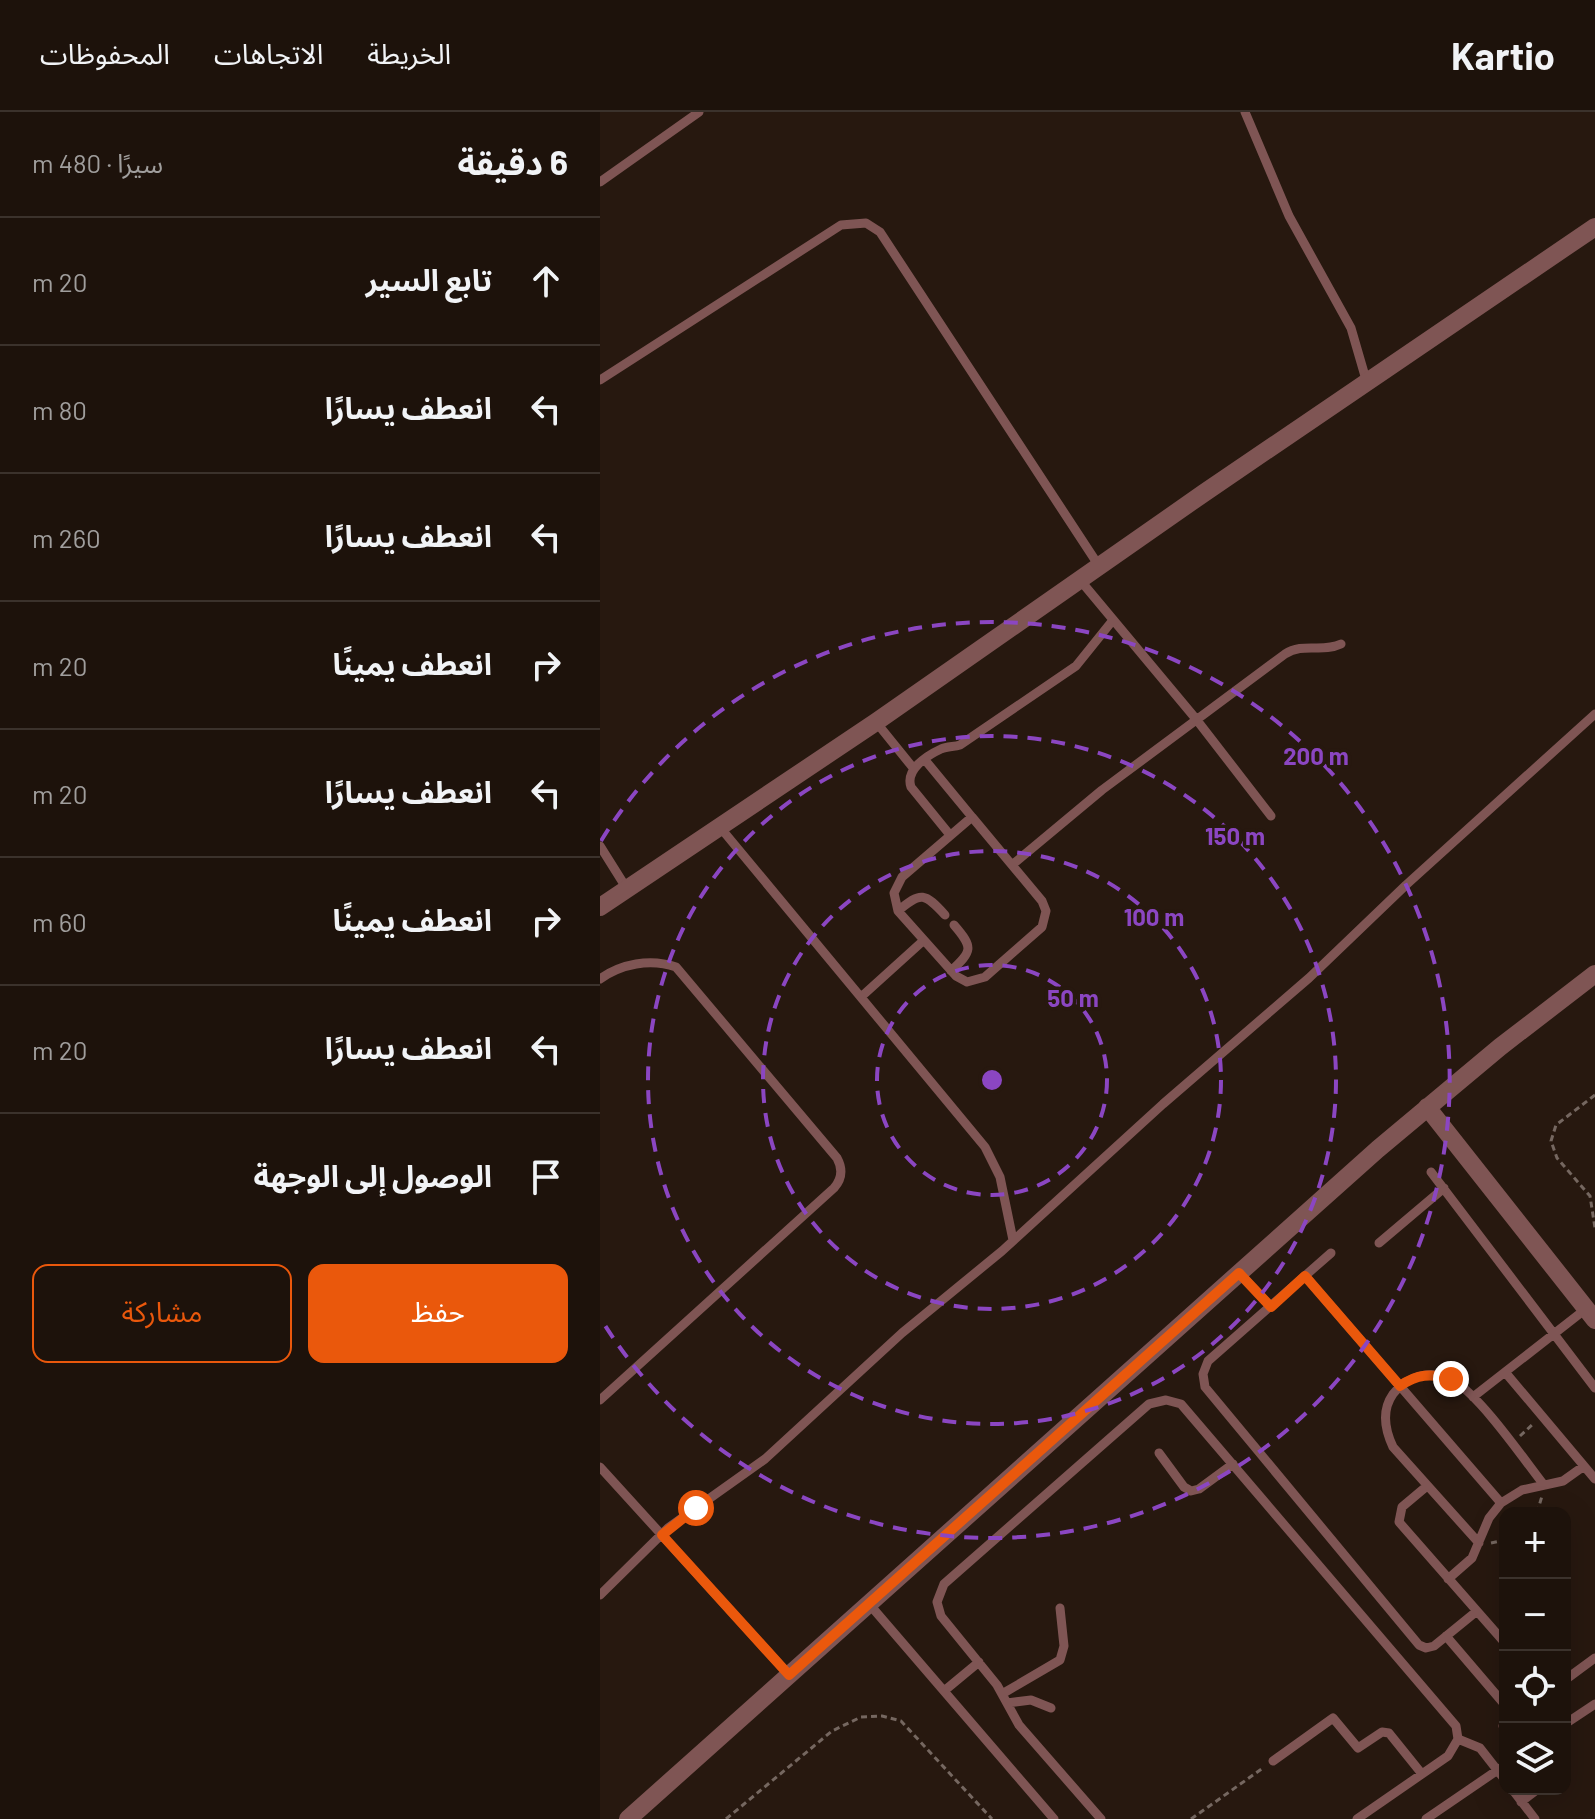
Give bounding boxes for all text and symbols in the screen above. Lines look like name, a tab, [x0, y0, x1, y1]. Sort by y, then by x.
text: Kartio	[1451, 32, 1555, 78]
text: المحفوظات	[40, 36, 170, 70]
text: الاتجاهات	[214, 36, 323, 70]
text: الخريطة	[367, 36, 451, 70]
text: 6 دقيقة	[457, 141, 568, 182]
text: سيرًا · 480 m	[32, 147, 163, 178]
icon: ahead	[524, 259, 568, 303]
text: تابع السير	[366, 261, 492, 297]
text: 20 m	[32, 266, 87, 297]
icon: left	[524, 387, 568, 431]
text: انعطف يسارًا	[325, 389, 492, 425]
text: 80 m	[32, 394, 87, 425]
icon: left	[524, 515, 568, 559]
text: انعطف يسارًا	[325, 517, 492, 553]
text: 260 m	[32, 522, 101, 553]
icon: right	[524, 643, 568, 687]
text: انعطف يمينًا	[333, 645, 492, 681]
text: 20 m	[32, 650, 87, 681]
text: 200 m	[1283, 741, 1349, 770]
icon: left	[524, 771, 568, 815]
text: انعطف يسارًا	[325, 773, 492, 809]
text: 20 m	[32, 778, 87, 809]
text: 150 m	[1205, 821, 1265, 850]
icon: right	[524, 899, 568, 943]
text: انعطف يمينًا	[333, 901, 492, 937]
text: 100 m	[1124, 902, 1184, 931]
text: 60 m	[32, 906, 87, 937]
text: 50 m	[1047, 983, 1099, 1012]
icon: left	[524, 1027, 568, 1071]
text: انعطف يسارًا	[325, 1029, 492, 1065]
text: 20 m	[32, 1034, 87, 1065]
centre of rings	[978, 1066, 1006, 1094]
icon: arrive	[524, 1155, 568, 1199]
text: الوصول إلى الوجهة	[253, 1157, 492, 1193]
button: مشاركة	[32, 1264, 292, 1363]
button: حفظ	[308, 1264, 568, 1363]
route end	[1433, 1361, 1469, 1397]
route start	[678, 1490, 714, 1526]
map controls	[1499, 1507, 1571, 1795]
button: +	[1499, 1507, 1571, 1579]
button: −	[1499, 1579, 1571, 1651]
button: locate	[1499, 1651, 1571, 1723]
button: layers	[1499, 1723, 1571, 1795]

